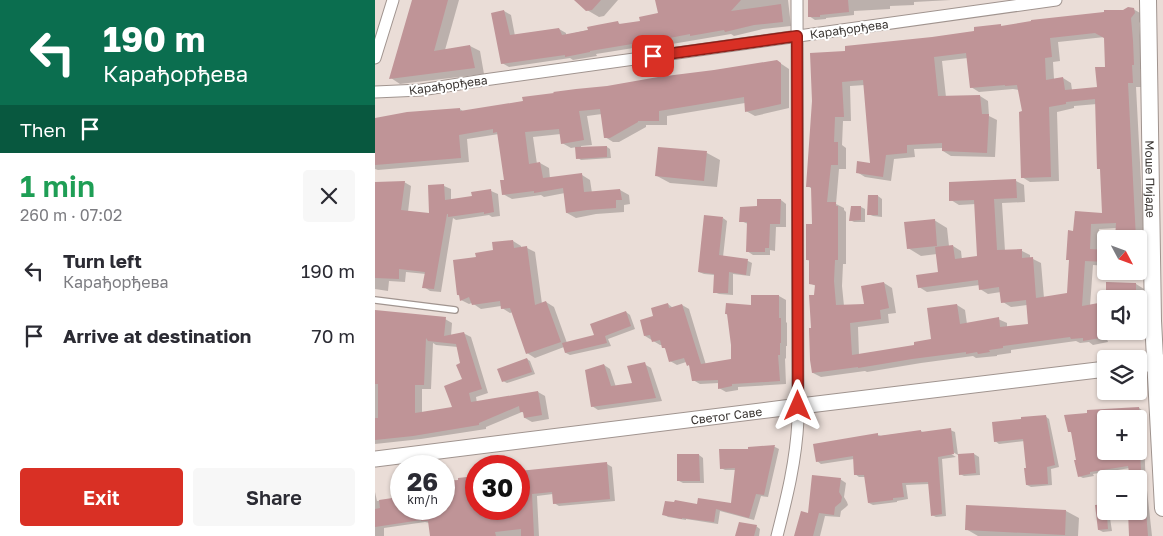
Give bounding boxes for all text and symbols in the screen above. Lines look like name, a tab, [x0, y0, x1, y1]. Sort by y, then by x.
street label: Карађорђева	[809, 16, 889, 42]
text: 190 m	[103, 18, 205, 60]
icon: left	[20, 20, 85, 85]
pin	[632, 35, 674, 77]
icon: arrive	[639, 42, 667, 70]
text: Карађорђева	[103, 60, 248, 87]
street label: Карађорђева	[408, 72, 488, 98]
icon: arrive	[76, 115, 104, 143]
text: Then	[20, 118, 66, 141]
street label: Моше Пијаде	[1143, 140, 1159, 218]
text: 1 min	[20, 168, 95, 204]
button: close	[303, 170, 355, 222]
text: 260 m · 07:02	[20, 205, 122, 225]
north arrow	[1097, 230, 1147, 280]
map controls	[1097, 230, 1147, 520]
text: Turn left	[63, 249, 142, 272]
icon: left	[20, 257, 48, 285]
text: 190 m	[301, 259, 355, 282]
text: Карађорђева	[63, 272, 169, 292]
button: sound	[1097, 290, 1147, 340]
icon: arrive	[20, 322, 48, 350]
text: Arrive at destination	[63, 324, 251, 347]
text: 70 m	[312, 324, 355, 347]
button: layers	[1097, 350, 1147, 400]
position arrow	[771, 379, 823, 431]
street label: Светог Саве	[690, 403, 763, 427]
button: +	[1097, 410, 1147, 460]
speed limit sign: 30	[465, 455, 530, 520]
text: 26	[407, 466, 438, 497]
button: Exit	[20, 468, 183, 526]
button: Share	[193, 468, 355, 526]
button: −	[1097, 470, 1147, 520]
text: km/h	[407, 492, 438, 507]

